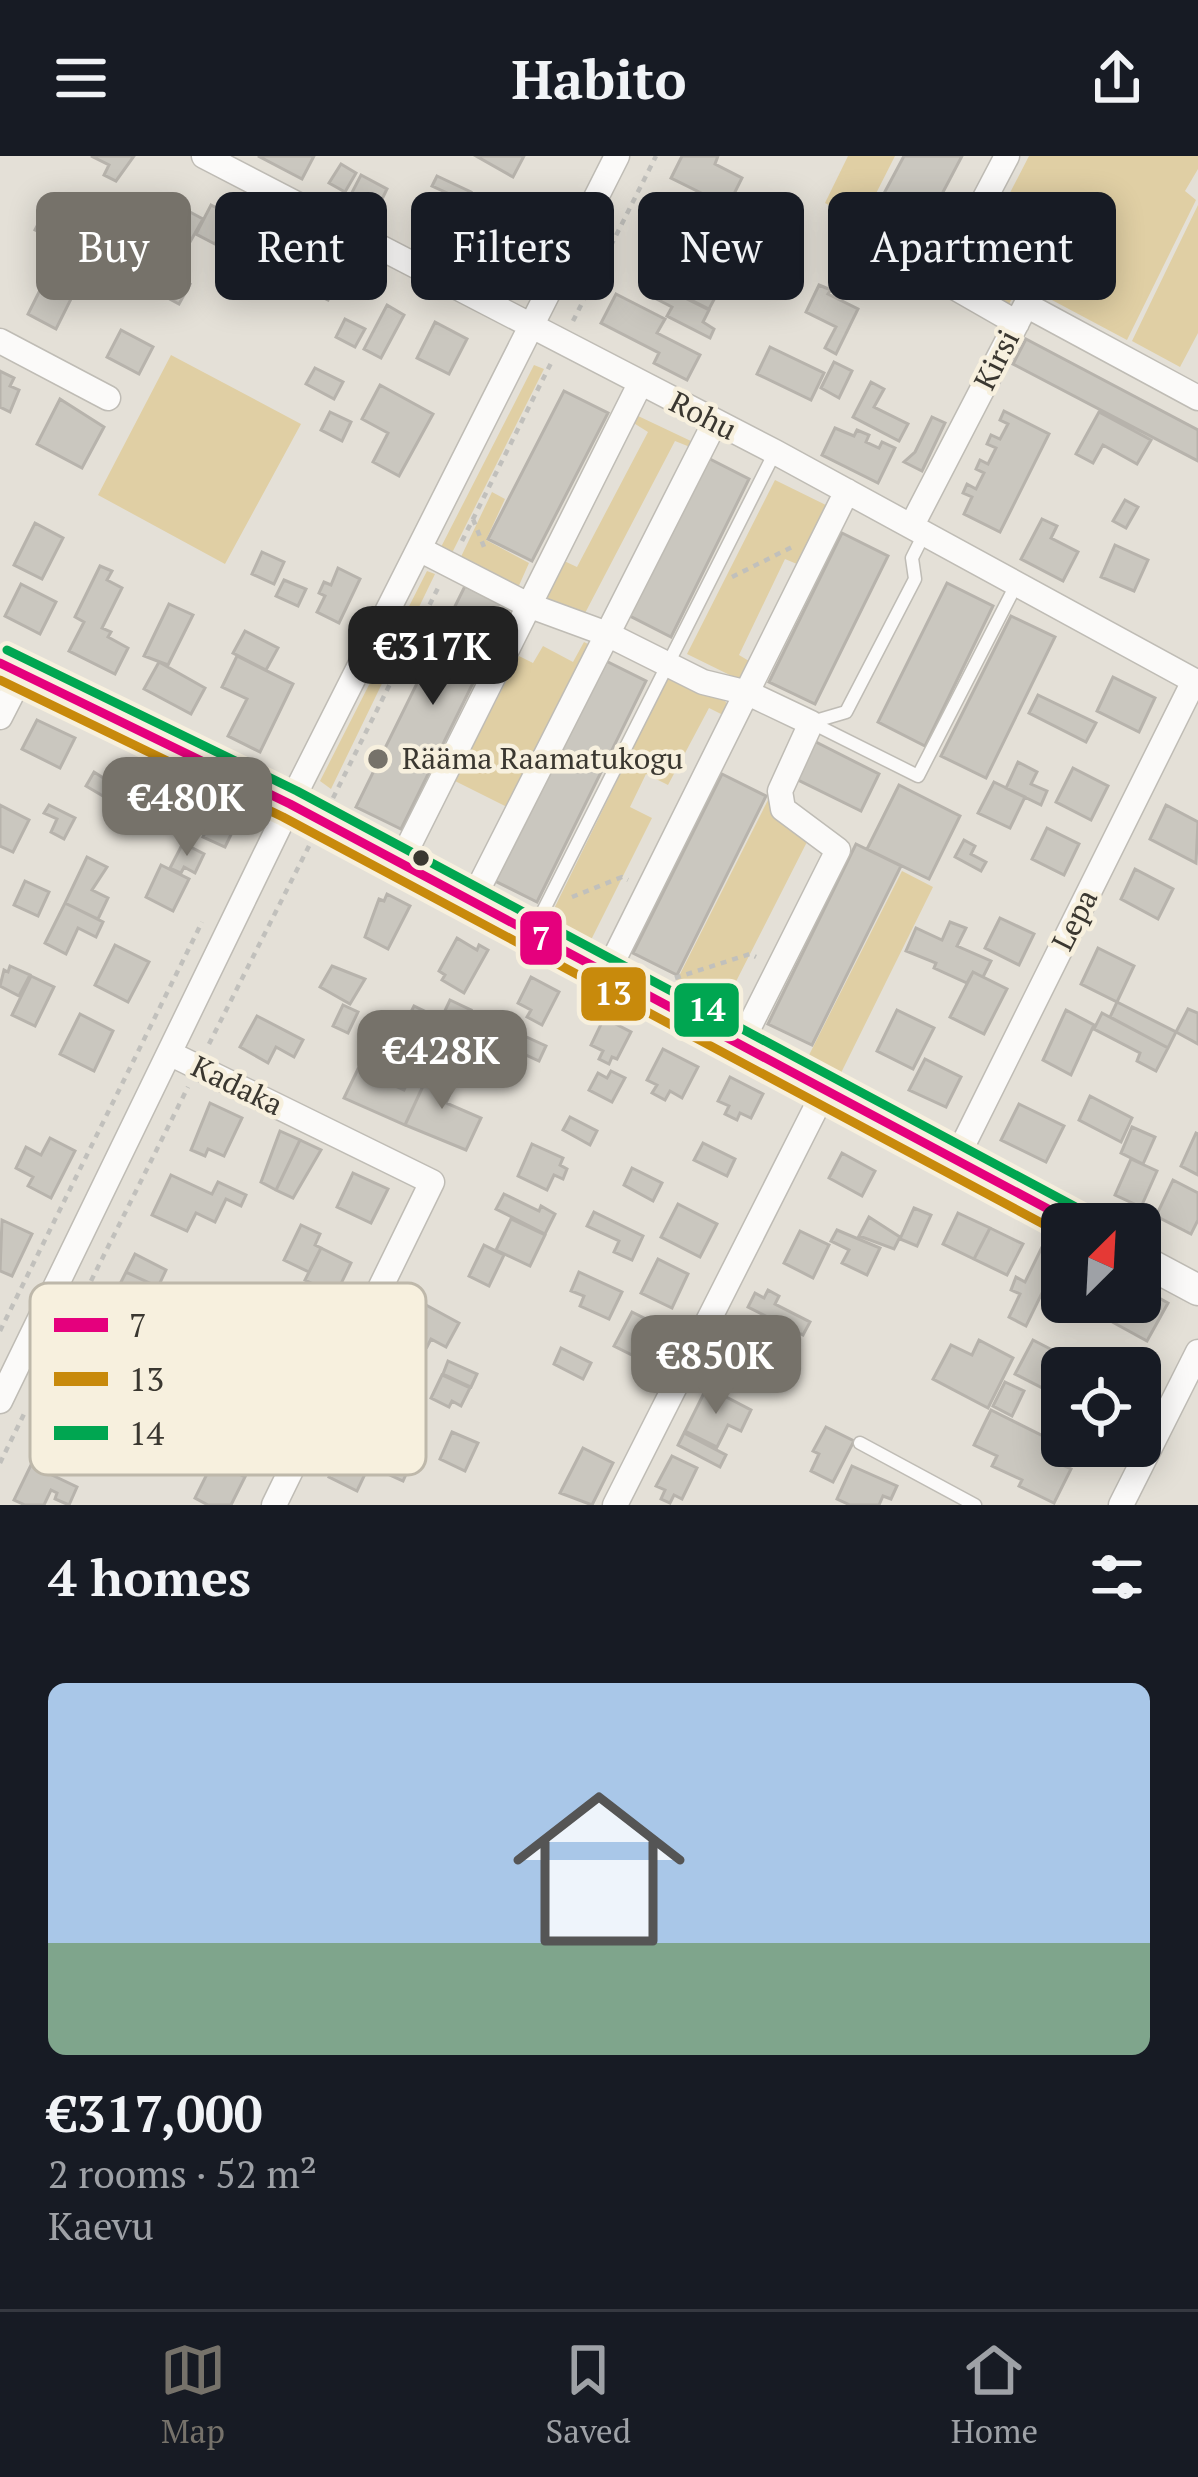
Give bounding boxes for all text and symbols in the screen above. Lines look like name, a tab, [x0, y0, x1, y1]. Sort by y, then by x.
text: Habito	[512, 43, 686, 114]
icon: menu	[48, 45, 114, 111]
icon: share	[1084, 45, 1150, 111]
chip: Buy	[36, 192, 191, 300]
chip: Rent	[215, 192, 387, 300]
chip: Filters	[411, 192, 614, 300]
chip: New	[638, 192, 804, 300]
chip: Apartment	[828, 192, 1116, 300]
street label: Kirsi	[964, 323, 1028, 396]
street label: Rohu	[663, 381, 744, 449]
pin: €317K	[349, 606, 517, 708]
text: €317K	[375, 619, 491, 671]
place label: Rääma Raamatukogu	[402, 738, 683, 778]
marker: Rääma Raamatukogu	[365, 746, 391, 772]
pin: €480K	[103, 757, 271, 859]
text: €480K	[129, 770, 245, 822]
unlabelled marker	[410, 847, 432, 869]
street label: Lepa	[1042, 882, 1106, 957]
line badge: 7	[518, 909, 564, 967]
text: 7	[532, 916, 550, 959]
line badge: 13	[579, 965, 648, 1023]
text: 13	[594, 971, 632, 1014]
line badge: 14	[672, 981, 741, 1039]
text: 14	[688, 987, 726, 1030]
pin: €428K	[358, 1010, 526, 1112]
text: €428K	[384, 1023, 500, 1075]
street label: Kadaka	[185, 1046, 290, 1124]
north arrow	[1041, 1203, 1161, 1323]
map controls	[1041, 1203, 1161, 1467]
legend	[30, 1283, 426, 1475]
text: 7	[129, 1303, 147, 1346]
pin: €850K	[632, 1315, 800, 1417]
text: €850K	[658, 1328, 774, 1380]
button: locate	[1041, 1347, 1161, 1467]
text: 13	[129, 1357, 164, 1400]
text: 14	[129, 1411, 165, 1454]
text: 4 homes	[48, 1543, 251, 1611]
icon: filters	[1084, 1544, 1150, 1610]
icon: home	[491, 1761, 707, 1977]
text: €317,000	[48, 2079, 263, 2147]
text: 2 rooms · 52 m²	[48, 2147, 317, 2199]
text: Kaevu	[48, 2199, 154, 2251]
tab: Map	[160, 2337, 226, 2452]
tab: Saved	[546, 2337, 631, 2452]
tab: Home	[951, 2337, 1038, 2452]

